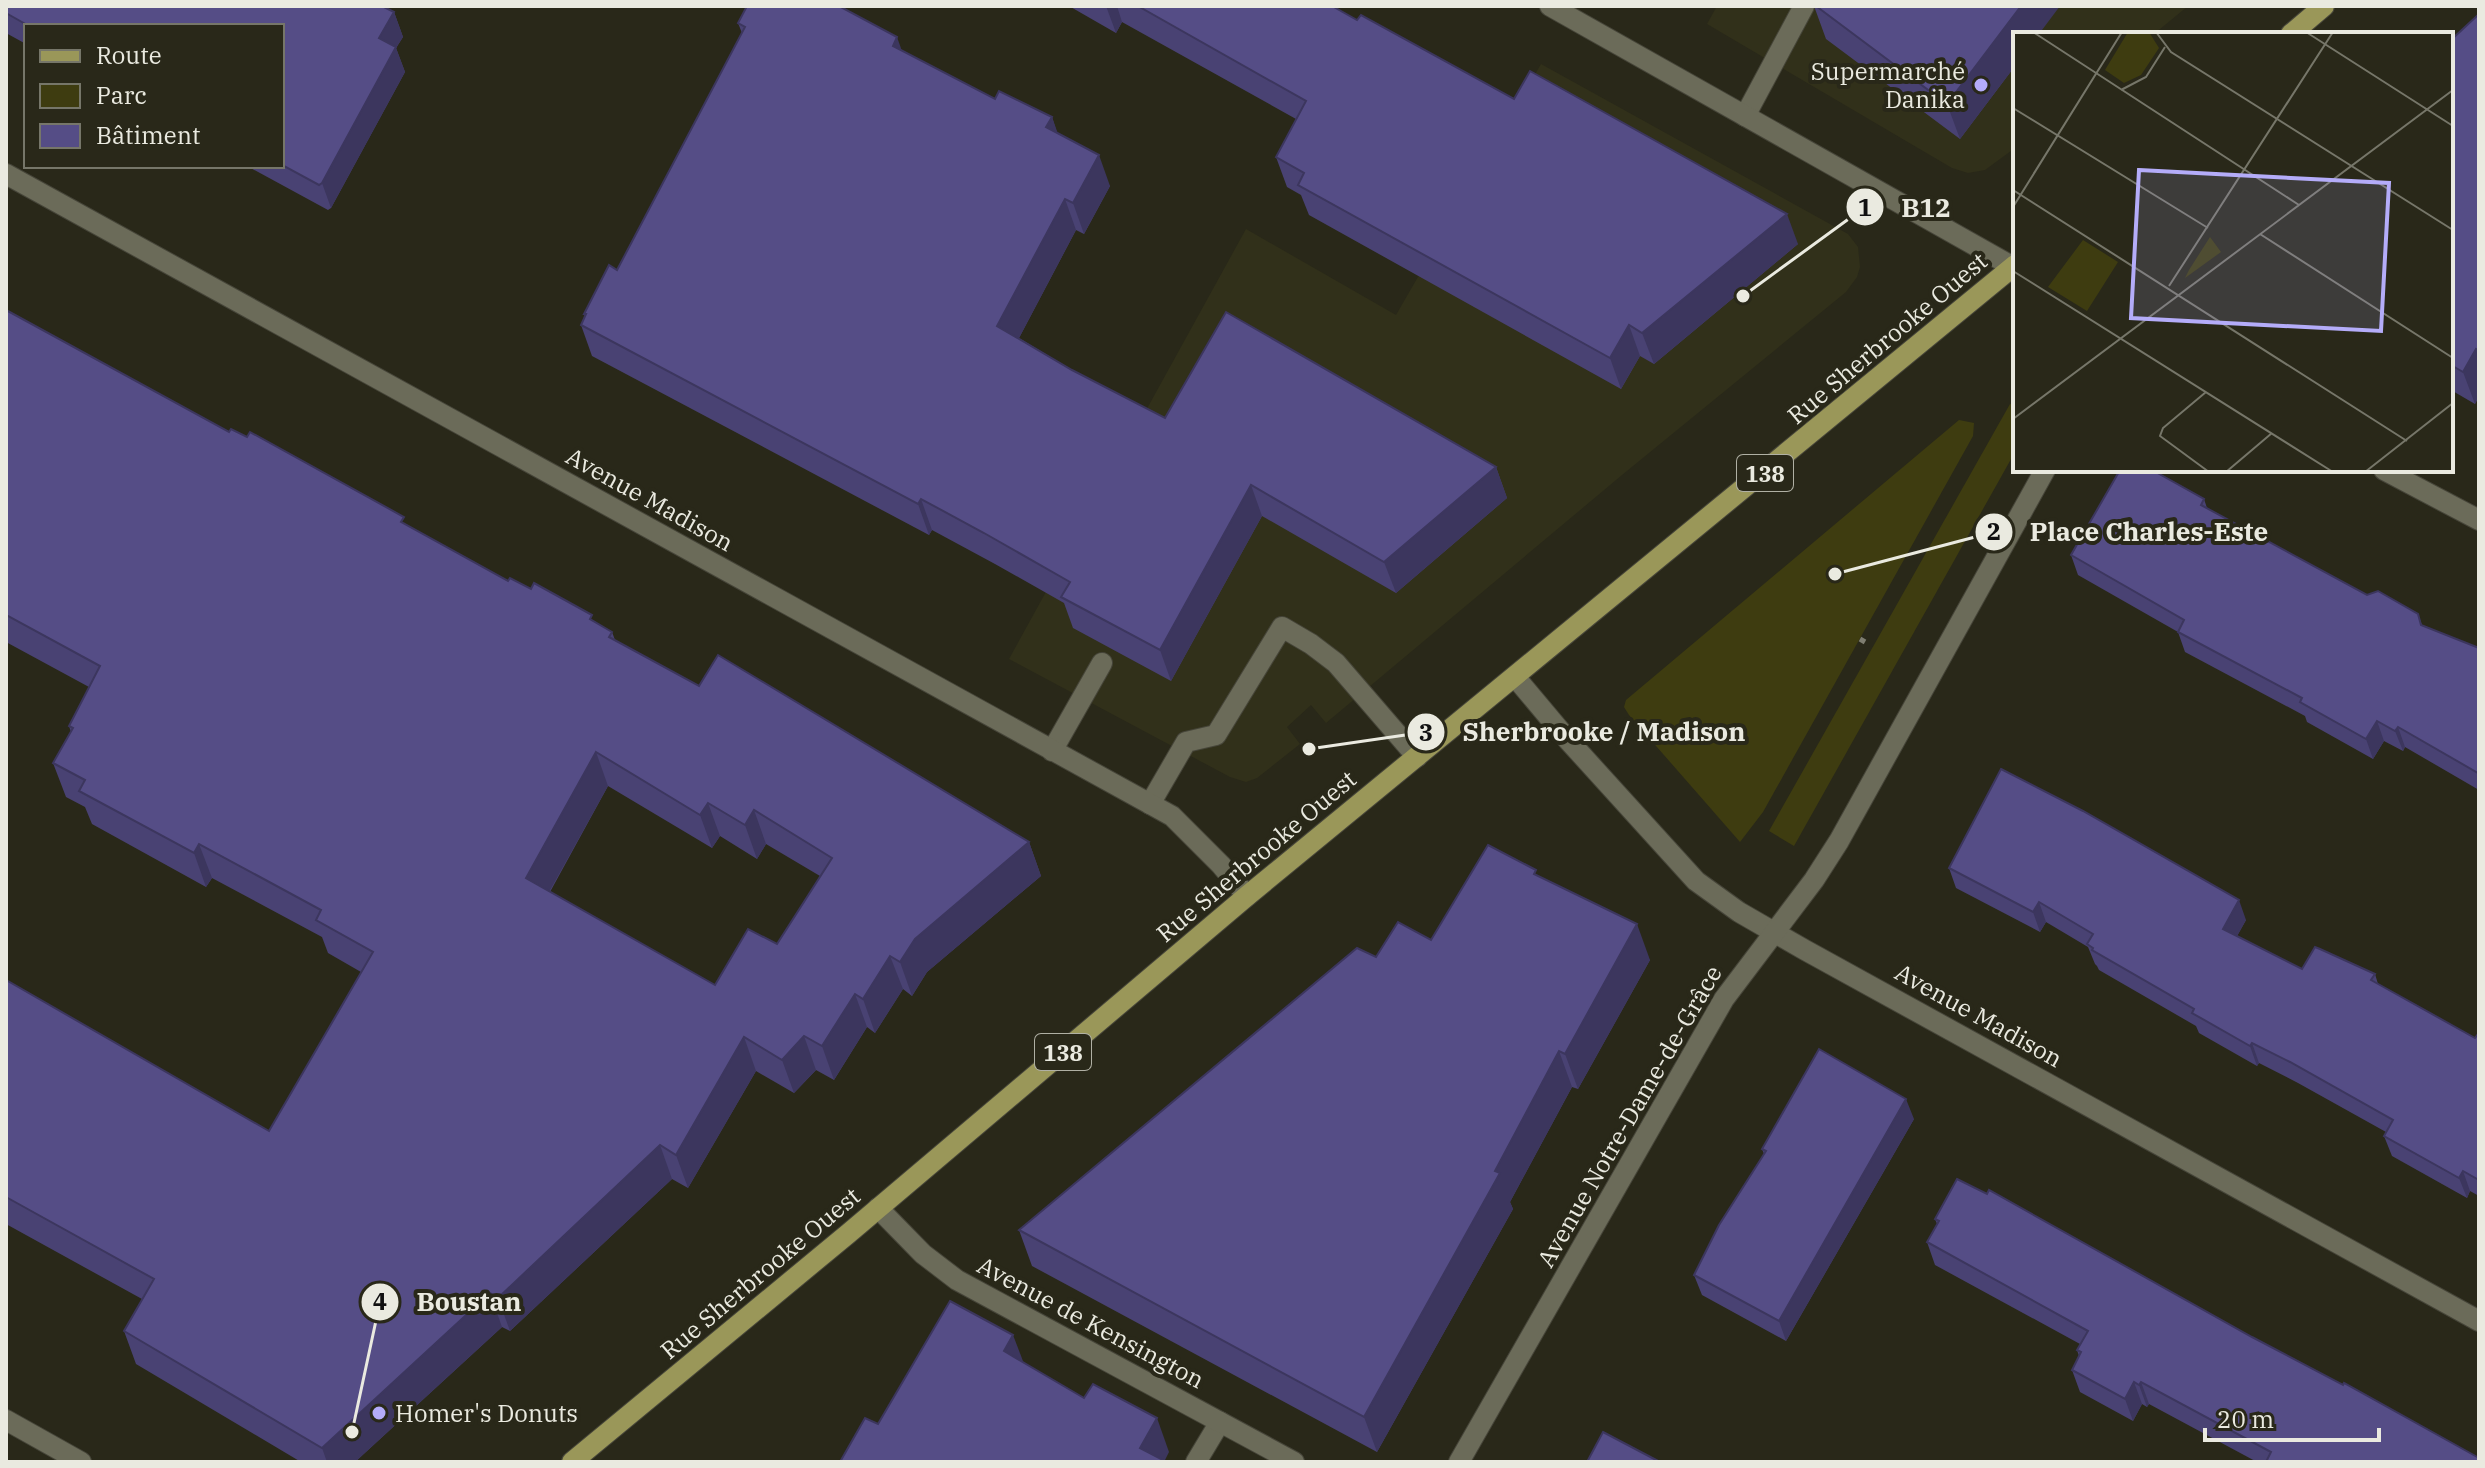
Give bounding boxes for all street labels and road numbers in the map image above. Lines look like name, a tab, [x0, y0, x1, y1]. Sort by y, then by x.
street label: Rue Sherbrooke Ouest	[1781, 245, 1993, 431]
street label: Avenue Madison	[561, 440, 739, 558]
road number: 138	[1737, 455, 1793, 491]
street label: Rue Sherbrooke Ouest	[1150, 763, 1362, 949]
street label: Avenue Madison	[1890, 956, 2068, 1074]
street label: Avenue Notre-Dame-de-Grâce	[1529, 959, 1729, 1273]
road number: 138	[1035, 1034, 1091, 1070]
street label: Rue Sherbrooke Ouest	[654, 1180, 866, 1366]
street label: Avenue de Kensington	[972, 1249, 1210, 1395]

